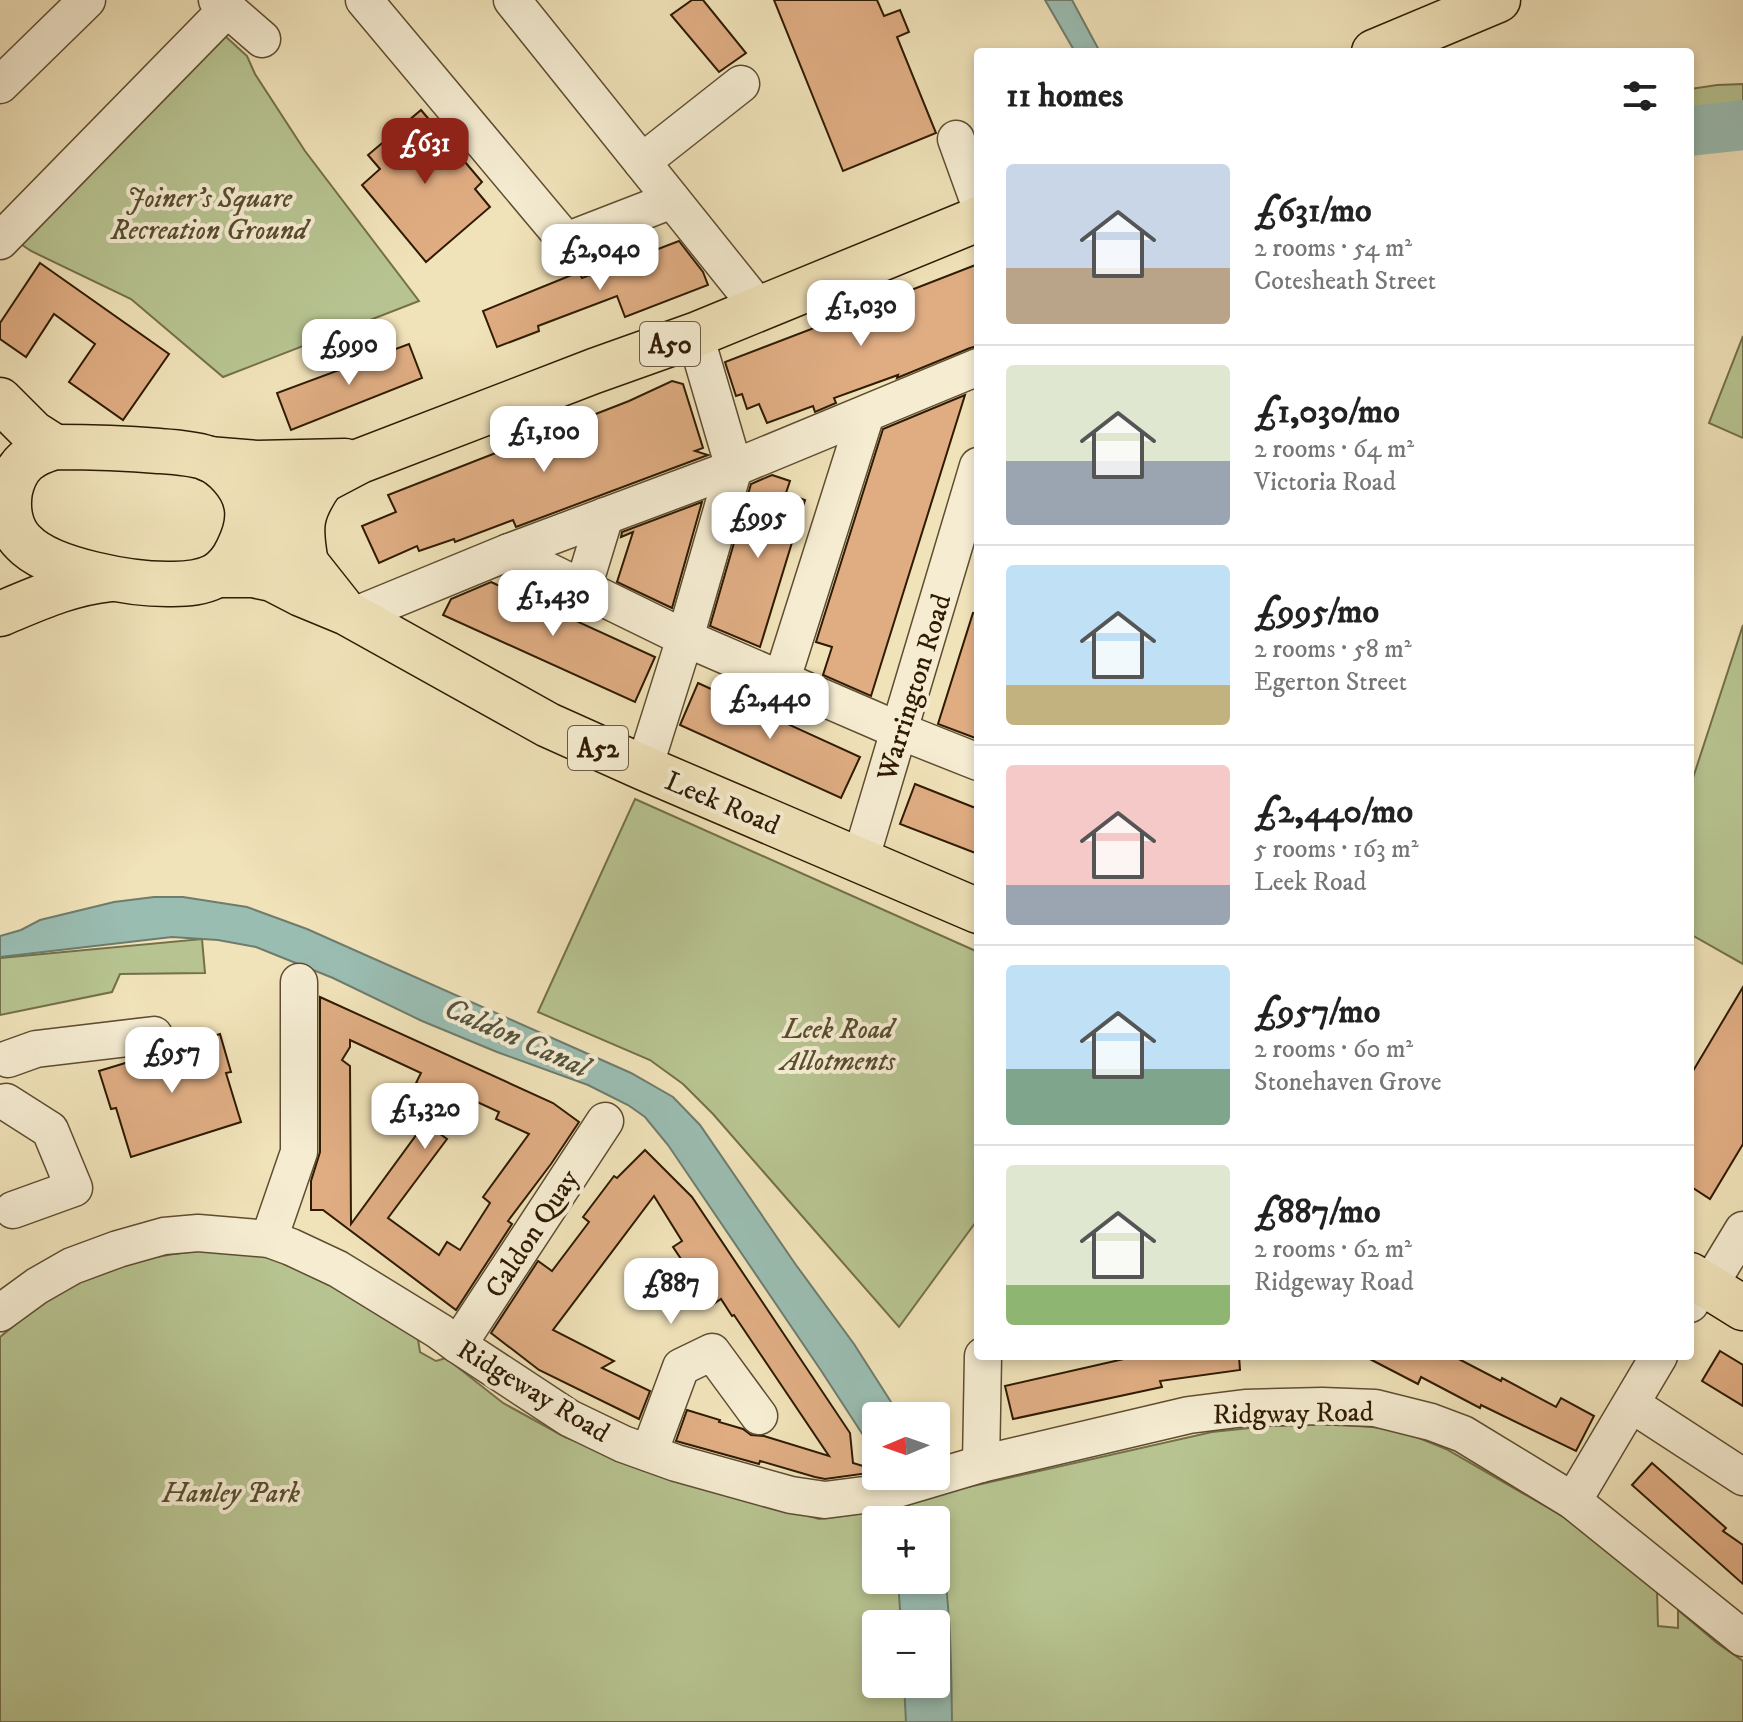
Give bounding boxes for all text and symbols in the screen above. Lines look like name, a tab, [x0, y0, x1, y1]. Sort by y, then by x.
icon: filters	[1618, 74, 1662, 118]
text: 11 homes	[1006, 75, 1123, 117]
pin: £631	[378, 118, 472, 186]
text: £631	[400, 127, 450, 160]
park label: Joiner's Square Recreation Ground	[110, 181, 311, 248]
text: £631/mo	[1254, 190, 1372, 232]
icon: home	[1070, 196, 1166, 292]
pin: £2,040	[535, 224, 665, 292]
text: 2 rooms · 54 m²	[1254, 232, 1412, 265]
text: £2,040	[560, 233, 640, 266]
text: Cotesheath Street	[1254, 265, 1436, 298]
pin: £1,030	[796, 280, 926, 348]
text: £1,030	[825, 289, 897, 322]
pin: £990	[302, 319, 396, 387]
road number: A50	[640, 322, 700, 366]
text: £990	[320, 328, 378, 361]
text: £1,030/mo	[1254, 391, 1400, 433]
icon: home	[1070, 397, 1166, 493]
pin: £1,100	[479, 406, 609, 474]
text: £1,100	[508, 415, 580, 448]
text: 2 rooms · 64 m²	[1254, 433, 1414, 466]
text: Victoria Road	[1254, 466, 1396, 499]
pin: £995	[711, 492, 805, 560]
text: £995	[730, 501, 786, 534]
pin: £1,430	[488, 570, 618, 638]
text: £1,430	[516, 579, 590, 612]
street label: Warrington Road	[869, 590, 959, 786]
text: £995/mo	[1254, 591, 1379, 633]
icon: home	[1070, 597, 1166, 693]
text: 2 rooms · 58 m²	[1254, 633, 1412, 666]
text: Egerton Street	[1254, 666, 1407, 699]
pin: £2,440	[705, 673, 835, 741]
text: £2,440	[729, 682, 811, 715]
road number: A52	[568, 726, 628, 770]
street label: Leek Road	[660, 764, 785, 843]
text: £2,440/mo	[1254, 791, 1413, 833]
icon: home	[1070, 797, 1166, 893]
text: 5 rooms · 163 m²	[1254, 833, 1419, 866]
text: Leek Road	[1254, 866, 1367, 899]
water label: Caldon Canal	[438, 990, 598, 1088]
text: £957/mo	[1254, 991, 1380, 1033]
icon: home	[1070, 997, 1166, 1093]
park label: Leek Road Allotments	[778, 1012, 897, 1079]
pin: £957	[125, 1027, 219, 1095]
text: 2 rooms · 60 m²	[1254, 1033, 1413, 1066]
text: £957	[143, 1036, 201, 1069]
text: Stonehaven Grove	[1254, 1066, 1441, 1099]
pin: £1,320	[360, 1083, 490, 1151]
text: £1,320	[389, 1092, 461, 1125]
street label: Caldon Quay	[478, 1162, 587, 1305]
text: £887/mo	[1254, 1191, 1380, 1233]
icon: home	[1070, 1197, 1166, 1293]
text: 2 rooms · 62 m²	[1254, 1233, 1412, 1266]
pin: £887	[624, 1258, 718, 1326]
text: Ridgeway Road	[1254, 1266, 1414, 1299]
text: £887	[642, 1267, 700, 1300]
street label: Ridgeway Road	[451, 1332, 616, 1451]
street label: Ridgway Road	[1212, 1395, 1374, 1432]
north arrow	[862, 1402, 950, 1490]
map controls	[862, 1402, 950, 1698]
park label: Hanley Park	[161, 1476, 300, 1511]
button: +	[862, 1506, 950, 1594]
button: −	[862, 1610, 950, 1698]

